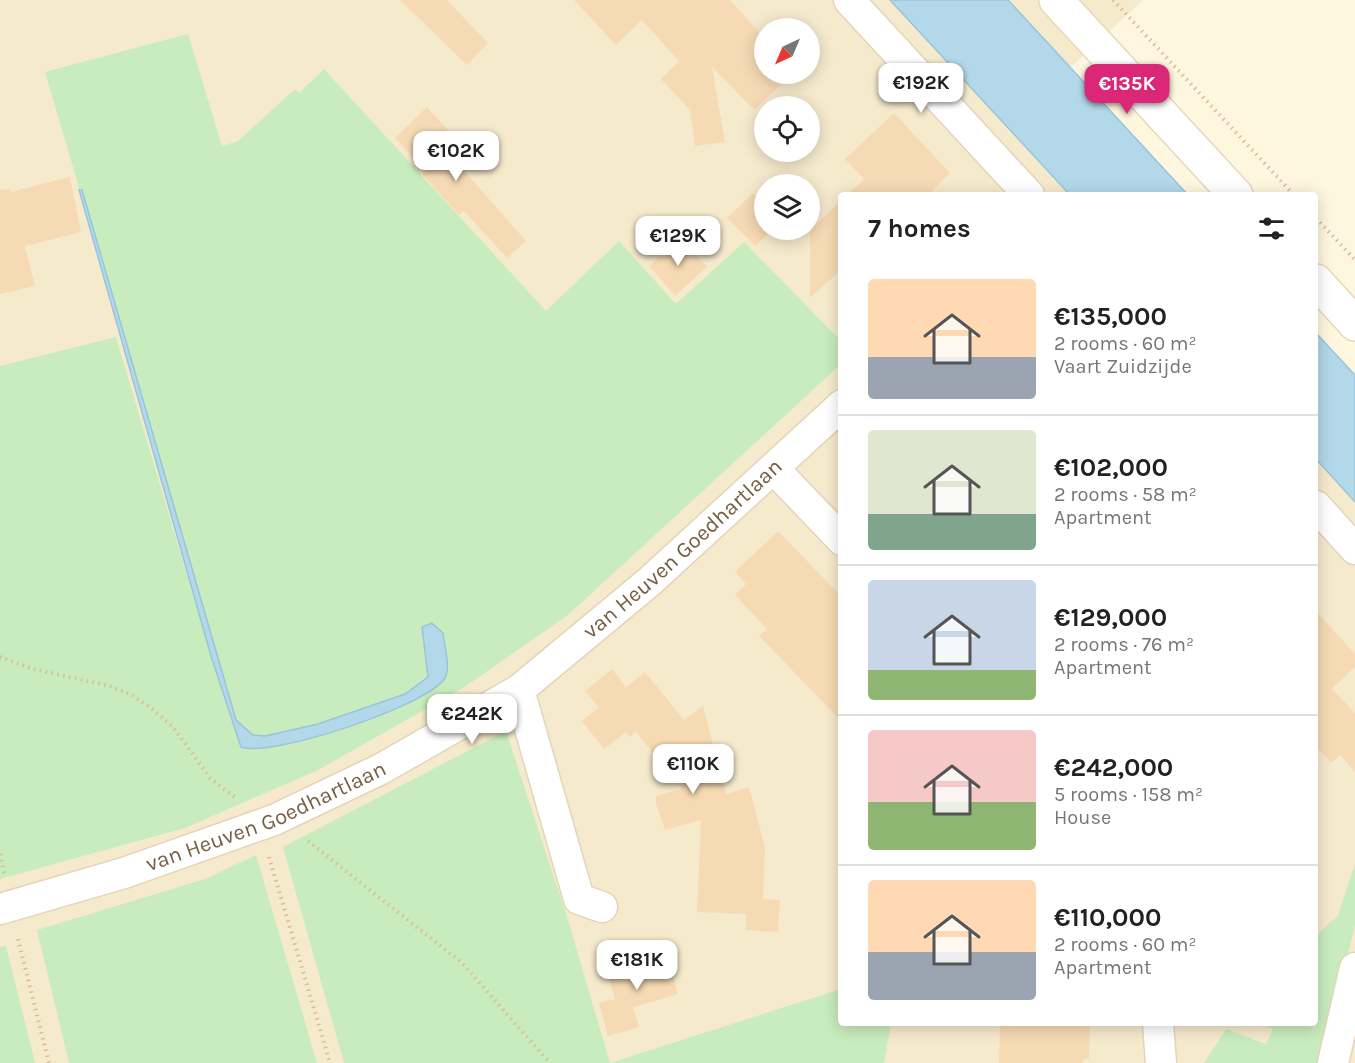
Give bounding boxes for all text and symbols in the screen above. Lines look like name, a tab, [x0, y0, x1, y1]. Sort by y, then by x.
north arrow	[754, 18, 820, 84]
map controls	[754, 18, 820, 240]
pin: €192K	[879, 63, 963, 114]
pin: €135K	[1085, 64, 1169, 115]
text: €192K	[892, 71, 950, 94]
text: €135K	[1099, 72, 1155, 95]
button: locate	[754, 96, 820, 162]
pin: €102K	[414, 131, 498, 182]
text: €102K	[427, 139, 485, 162]
button: layers	[754, 174, 820, 240]
icon: filters	[1255, 212, 1288, 245]
text: 7 homes	[868, 213, 971, 244]
pin: €129K	[636, 216, 720, 267]
text: €129K	[649, 224, 707, 247]
text: €135,000	[1054, 301, 1167, 332]
icon: home	[916, 303, 988, 375]
text: 2 rooms · 60 m²	[1054, 332, 1197, 355]
text: Vaart Zuidzijde	[1054, 355, 1192, 378]
text: €102,000	[1054, 452, 1168, 483]
street label: van Heuven Goedhartlaan	[578, 453, 788, 644]
icon: home	[916, 454, 988, 526]
text: 2 rooms · 58 m²	[1054, 483, 1197, 506]
text: Apartment	[1054, 506, 1152, 529]
text: €129,000	[1054, 602, 1167, 633]
icon: home	[916, 604, 988, 676]
text: 2 rooms · 76 m²	[1054, 633, 1194, 656]
text: Apartment	[1054, 656, 1152, 679]
pin: €242K	[430, 694, 514, 745]
text: €242K	[441, 702, 503, 725]
pin: €110K	[651, 744, 735, 795]
text: €110K	[667, 752, 719, 775]
text: €242,000	[1054, 752, 1173, 783]
icon: home	[916, 754, 988, 826]
street label: van Heuven Goedhartlaan	[142, 755, 390, 877]
text: 5 rooms · 158 m²	[1054, 783, 1203, 806]
text: House	[1054, 806, 1111, 829]
text: €110,000	[1054, 902, 1161, 933]
icon: home	[916, 904, 988, 976]
text: 2 rooms · 60 m²	[1054, 933, 1197, 956]
pin: €181K	[595, 940, 679, 991]
text: €181K	[611, 948, 663, 971]
text: Apartment	[1054, 956, 1152, 979]

